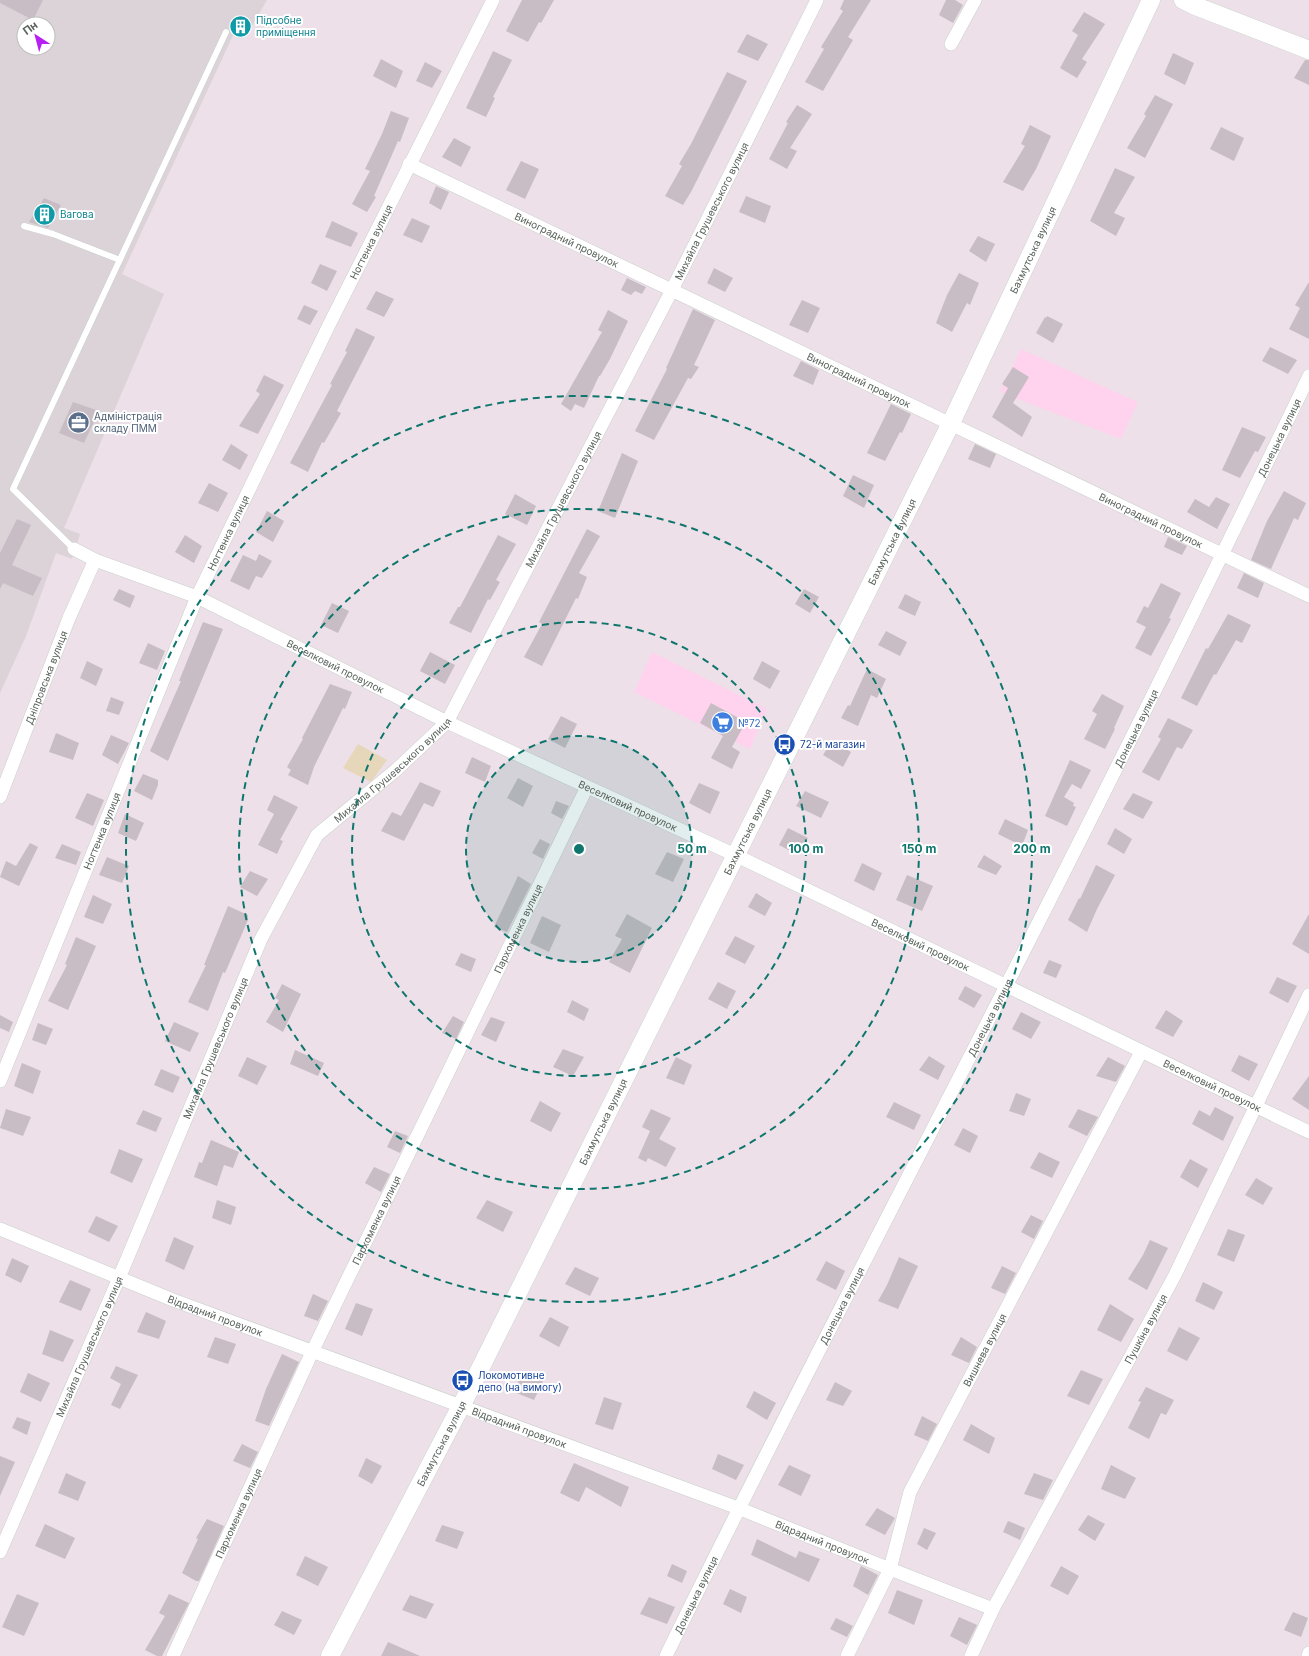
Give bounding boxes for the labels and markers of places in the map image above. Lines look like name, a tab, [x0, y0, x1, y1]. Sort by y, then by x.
building icon: Підсобне приміщення	[228, 13, 254, 39]
place label: Підсобне приміщення	[256, 14, 316, 38]
building icon: Вагова	[32, 201, 58, 227]
place label: Вагова	[60, 208, 94, 220]
office icon: Адміністрація складу ПММ	[66, 409, 92, 435]
place label: Адміністрація складу ПММ	[94, 410, 162, 434]
supermarket icon: №72	[710, 710, 736, 736]
place label: №72	[738, 717, 761, 729]
bus stop icon: 72-й магазин	[771, 731, 797, 757]
place label: 72-й магазин	[800, 738, 865, 750]
centre of rings	[572, 842, 586, 856]
bus stop icon: Локомотивне депо (на вимогу)	[450, 1368, 476, 1394]
place label: Локомотивне депо (на вимогу)	[478, 1369, 562, 1393]

